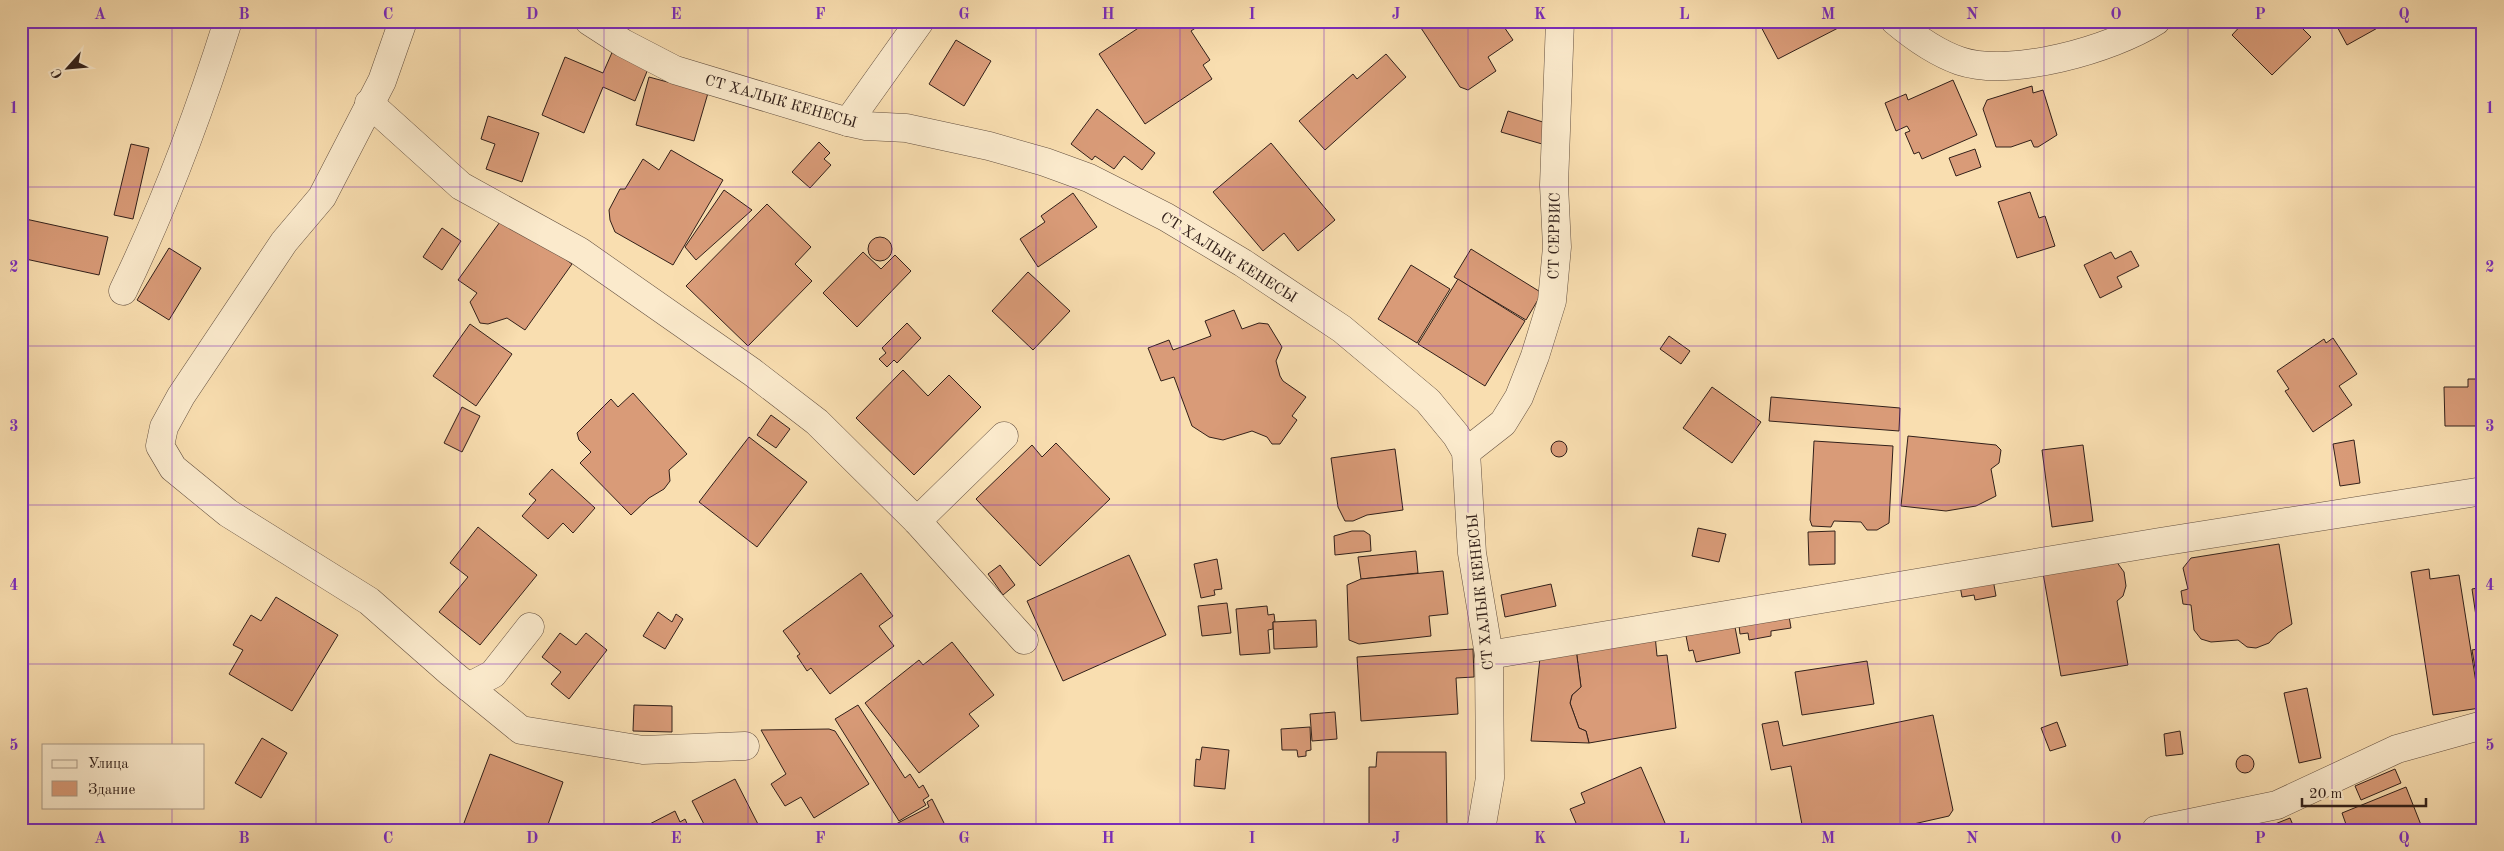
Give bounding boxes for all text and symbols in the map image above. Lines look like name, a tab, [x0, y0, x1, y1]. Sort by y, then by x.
text: A	[94, 7, 106, 23]
text: B	[238, 7, 250, 23]
text: C	[383, 7, 393, 23]
text: D	[526, 7, 538, 23]
text: E	[670, 7, 682, 23]
text: F	[815, 7, 826, 23]
text: G	[958, 7, 970, 23]
text: H	[1101, 7, 1115, 23]
text: I	[1248, 7, 1256, 23]
text: J	[1392, 7, 1401, 23]
text: K	[1534, 7, 1546, 23]
text: L	[1679, 7, 1690, 23]
text: M	[1821, 7, 1835, 23]
text: N	[1966, 7, 1979, 23]
text: O	[2110, 7, 2122, 23]
text: P	[2254, 7, 2266, 23]
text: Q	[2398, 7, 2410, 23]
north arrow	[42, 42, 92, 92]
text: С	[49, 66, 66, 81]
street label: СТ ХАЛЫК КЕНЕСЫ	[703, 74, 858, 131]
text: 1	[9, 101, 19, 117]
text: 1	[2485, 101, 2495, 117]
street label: СТ СЕРВИС	[1547, 192, 1564, 280]
street label: СТ ХАЛЫК КЕНЕСЫ	[1157, 210, 1299, 306]
text: 2	[9, 260, 19, 276]
text: 2	[2485, 260, 2495, 276]
text: 3	[9, 419, 19, 435]
text: 3	[2485, 419, 2495, 435]
street label: СТ ХАЛЫК КЕНЕСЫ	[1466, 513, 1497, 671]
text: 4	[9, 578, 19, 594]
text: 4	[2485, 578, 2495, 594]
text: 5	[9, 738, 19, 754]
text: 5	[2485, 738, 2495, 754]
legend	[42, 744, 205, 808]
text: Улица	[88, 757, 129, 772]
scale bar	[2302, 776, 2425, 808]
text: Здание	[88, 783, 135, 798]
text: 20 m	[2309, 787, 2343, 802]
text: A	[94, 831, 106, 847]
text: B	[238, 831, 250, 847]
text: C	[383, 831, 393, 847]
text: D	[526, 831, 538, 847]
text: E	[670, 831, 682, 847]
text: F	[815, 831, 826, 847]
text: G	[958, 831, 970, 847]
text: H	[1101, 831, 1115, 847]
text: I	[1248, 831, 1256, 847]
text: J	[1392, 831, 1401, 847]
text: K	[1534, 831, 1546, 847]
text: L	[1679, 831, 1690, 847]
text: M	[1821, 831, 1835, 847]
text: N	[1966, 831, 1979, 847]
text: O	[2110, 831, 2122, 847]
text: P	[2254, 831, 2266, 847]
text: Q	[2398, 831, 2410, 847]

